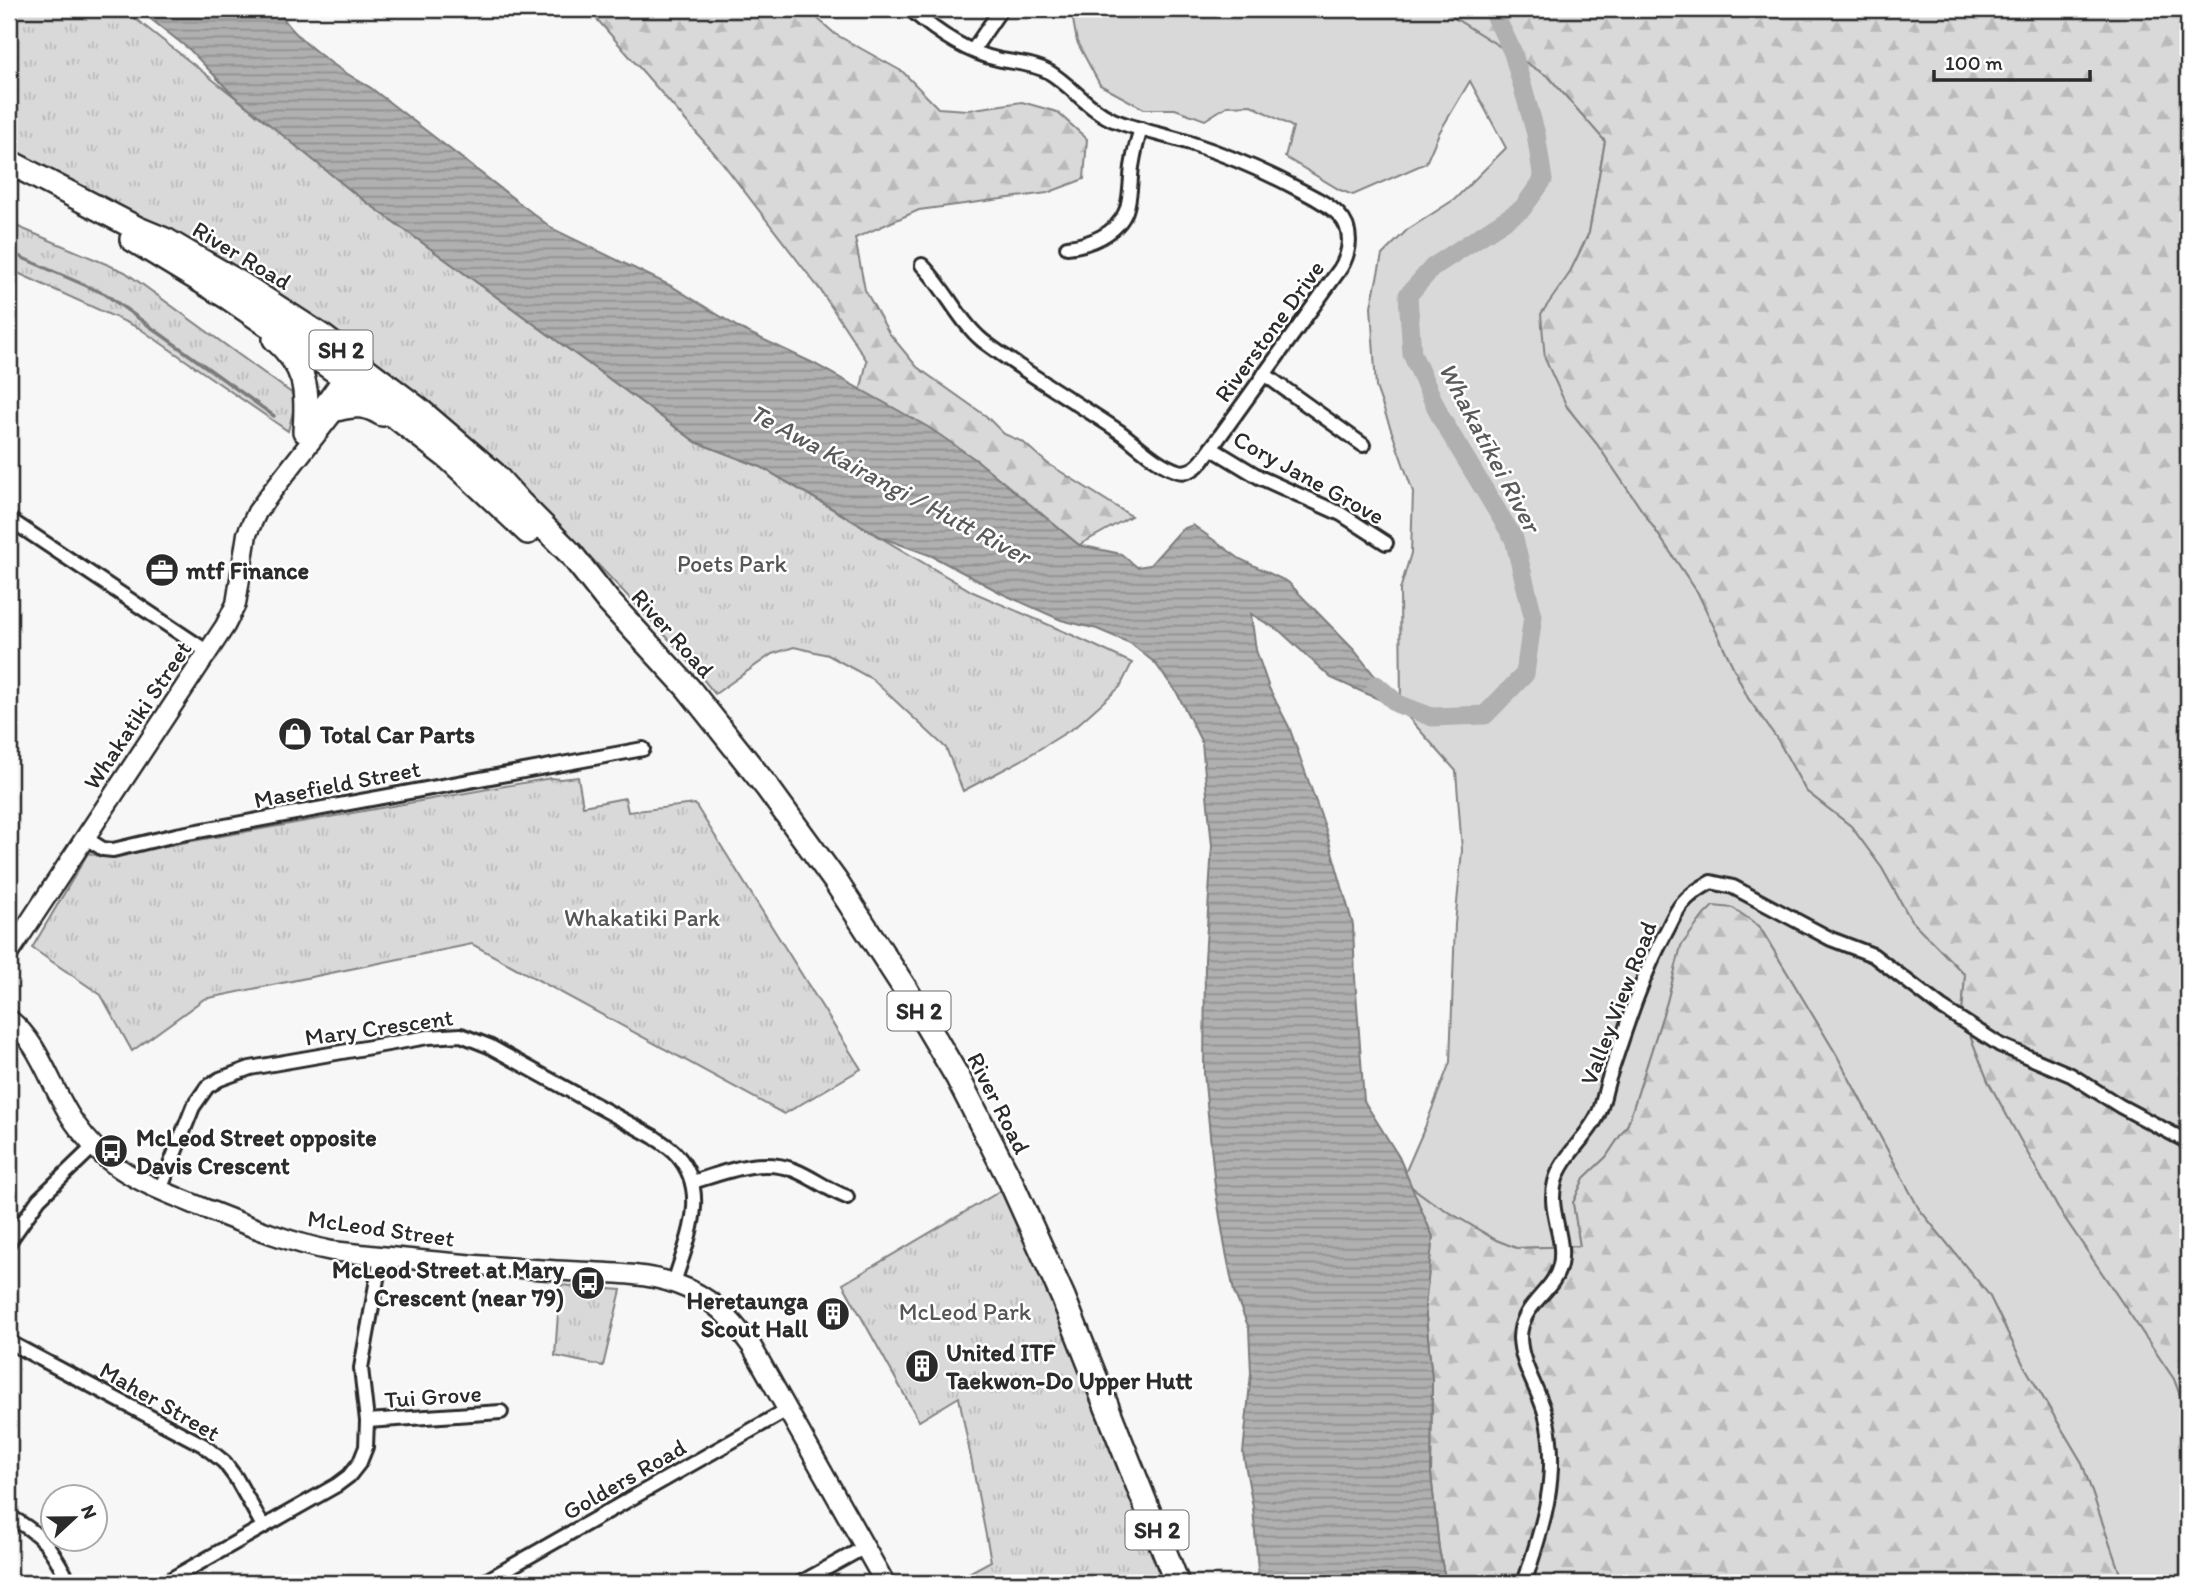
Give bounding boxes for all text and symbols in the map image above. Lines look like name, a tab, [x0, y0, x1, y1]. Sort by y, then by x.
scale bar	[1934, 38, 2090, 82]
text: 100 m	[1945, 50, 2003, 75]
street label: River Road	[187, 214, 297, 296]
street label: Riverstone Drive	[1208, 254, 1330, 408]
road number: SH 2	[310, 330, 372, 370]
water label: Whakatīkei River	[1432, 356, 1550, 540]
water label: Te Awa Kairangi / Hutt River	[744, 396, 1039, 573]
street label: Cory Jane Grove	[1228, 424, 1390, 530]
park label: Poets Park	[677, 549, 788, 578]
office icon: mtf Finance	[143, 551, 181, 589]
place label: mtf Finance	[185, 556, 309, 585]
street label: River Road	[625, 582, 721, 684]
street label: Whakatiki Street	[77, 635, 197, 795]
shop icon: Total Car Parts	[276, 715, 314, 753]
place label: Total Car Parts	[319, 720, 475, 749]
street label: Masefield Street	[251, 754, 423, 814]
park label: Whakatiki Park	[564, 903, 721, 932]
street label: Valley View Road	[1573, 917, 1663, 1089]
road number: SH 2	[888, 992, 950, 1030]
street label: Mary Crescent	[303, 1002, 455, 1052]
street label: River Road	[961, 1047, 1037, 1159]
place label: McLeod Street opposite Davis Crescent	[136, 1123, 377, 1180]
bus stop icon: McLeod Street opposite Davis Crescent	[92, 1132, 130, 1170]
street label: McLeod Street	[306, 1203, 456, 1253]
place label: McLeod Street at Mary Crescent (near 79)	[332, 1255, 565, 1313]
bus stop icon: McLeod Street at Mary Crescent (near 79)	[569, 1264, 607, 1302]
place label: Heretaunga Scout Hall	[687, 1286, 808, 1343]
building icon: Heretaunga Scout Hall	[814, 1295, 852, 1333]
park label: McLeod Park	[899, 1297, 1032, 1326]
place label: United ITF Taekwon-Do Upper Hutt	[945, 1338, 1193, 1396]
building icon: United ITF Taekwon-Do Upper Hutt	[903, 1347, 941, 1385]
street label: Maher Street	[95, 1355, 225, 1447]
street label: Tui Grove	[383, 1378, 483, 1414]
street label: Golders Road	[557, 1432, 691, 1526]
north arrow	[38, 1484, 108, 1554]
text: N	[76, 1502, 102, 1522]
road number: SH 2	[1126, 1511, 1188, 1550]

